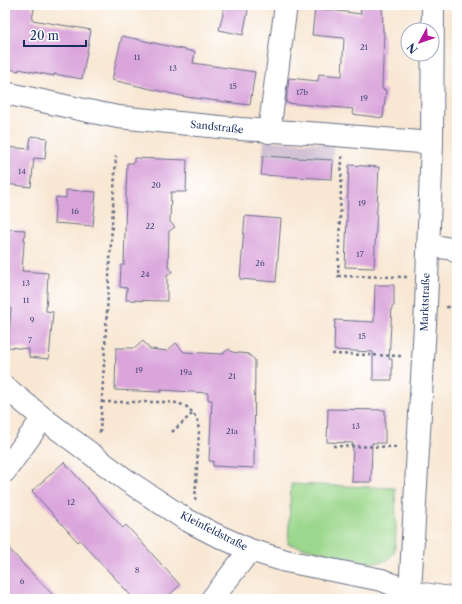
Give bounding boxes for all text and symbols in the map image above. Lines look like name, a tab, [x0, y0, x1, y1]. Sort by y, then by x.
scale bar	[24, 22, 86, 48]
north arrow	[400, 22, 440, 62]
text: 20 m	[30, 28, 59, 43]
text: N	[404, 40, 421, 57]
house number: 21	[360, 42, 369, 52]
house number: 11	[134, 52, 141, 62]
house number: 13	[169, 63, 177, 73]
house number: 15	[229, 81, 237, 91]
house number: 17b	[296, 87, 308, 97]
house number: 19	[360, 93, 368, 103]
street label: Sandstraße	[190, 118, 245, 136]
house number: 14	[18, 166, 26, 176]
house number: 20	[151, 180, 161, 190]
house number: 19	[358, 198, 366, 208]
house number: 16	[71, 206, 79, 216]
house number: 22	[145, 221, 155, 231]
house number: 17	[356, 249, 364, 259]
house number: 26	[255, 258, 265, 268]
house number: 24	[140, 269, 150, 279]
street label: Marktstraße	[417, 272, 433, 332]
house number: 13	[22, 278, 30, 288]
house number: 11	[23, 295, 30, 305]
house number: 9	[30, 315, 35, 325]
house number: 15	[358, 331, 366, 341]
house number: 7	[28, 335, 32, 345]
house number: 19	[135, 365, 143, 375]
house number: 19a	[180, 367, 193, 377]
house number: 21	[228, 371, 237, 381]
house number: 13	[352, 421, 360, 431]
house number: 21a	[226, 426, 239, 436]
house number: 12	[67, 497, 75, 507]
street label: Kleinfeldstraße	[178, 509, 250, 554]
house number: 8	[135, 565, 140, 575]
house number: 6	[20, 576, 25, 586]

